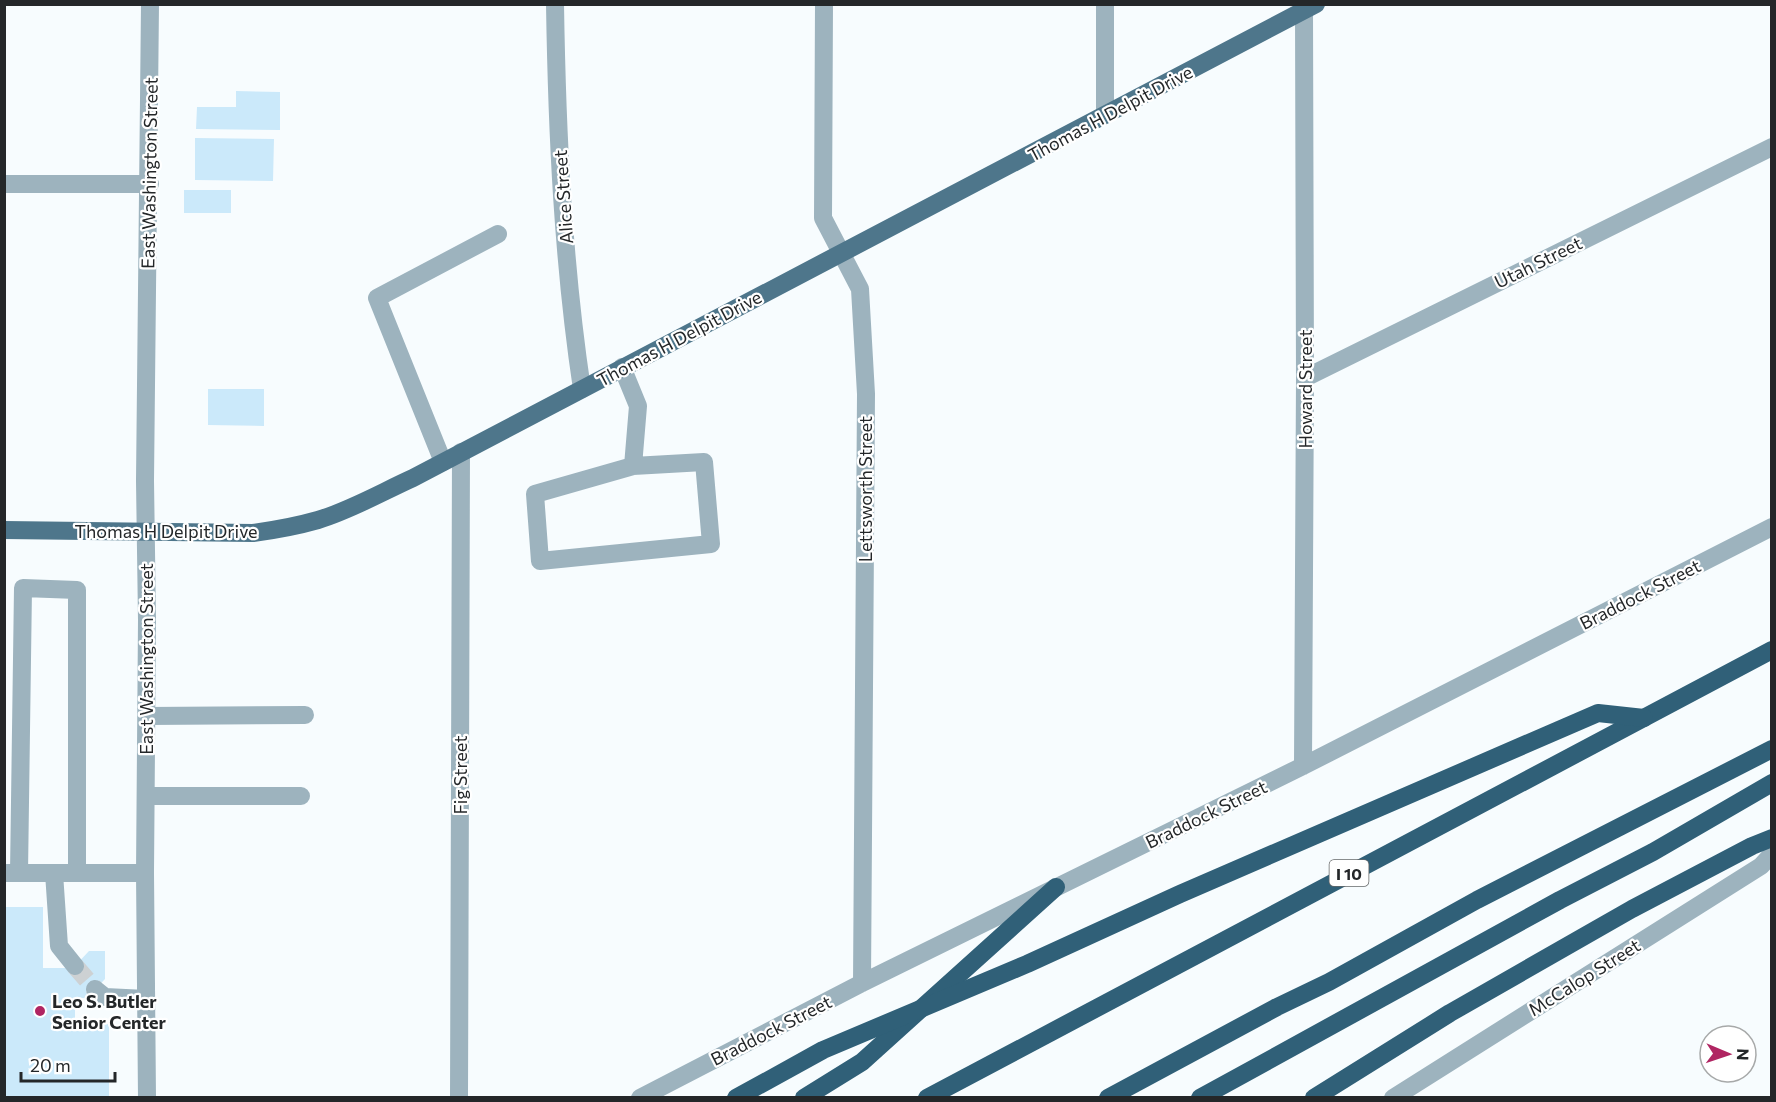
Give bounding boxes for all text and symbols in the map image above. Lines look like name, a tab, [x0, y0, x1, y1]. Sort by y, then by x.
street label: Thomas H Delpit Drive	[1024, 60, 1196, 166]
street label: East Washington Street	[136, 77, 162, 269]
street label: Alice Street	[549, 149, 577, 245]
street label: Utah Street	[1491, 231, 1585, 293]
street label: Thomas H Delpit Drive	[593, 285, 765, 391]
street label: Howard Street	[1294, 329, 1316, 449]
street label: Lettsworth Street	[854, 416, 876, 562]
street label: Thomas H Delpit Drive	[74, 520, 258, 542]
street label: Braddock Street	[1576, 554, 1704, 634]
street label: East Washington Street	[135, 563, 157, 755]
street label: Fig Street	[449, 735, 471, 815]
street label: Braddock Street	[1142, 775, 1270, 853]
road number: I 10	[1330, 860, 1368, 886]
street label: McCalop Street	[1524, 934, 1644, 1020]
place label: Leo S. Butler Senior Center	[52, 990, 167, 1033]
street label: Braddock Street	[707, 990, 835, 1070]
marker: Leo S. Butler Senior Center	[33, 1004, 47, 1018]
north arrow	[1698, 1024, 1758, 1084]
scale bar	[21, 1045, 116, 1083]
text: N	[1734, 1048, 1753, 1061]
text: 20 m	[30, 1054, 71, 1076]

